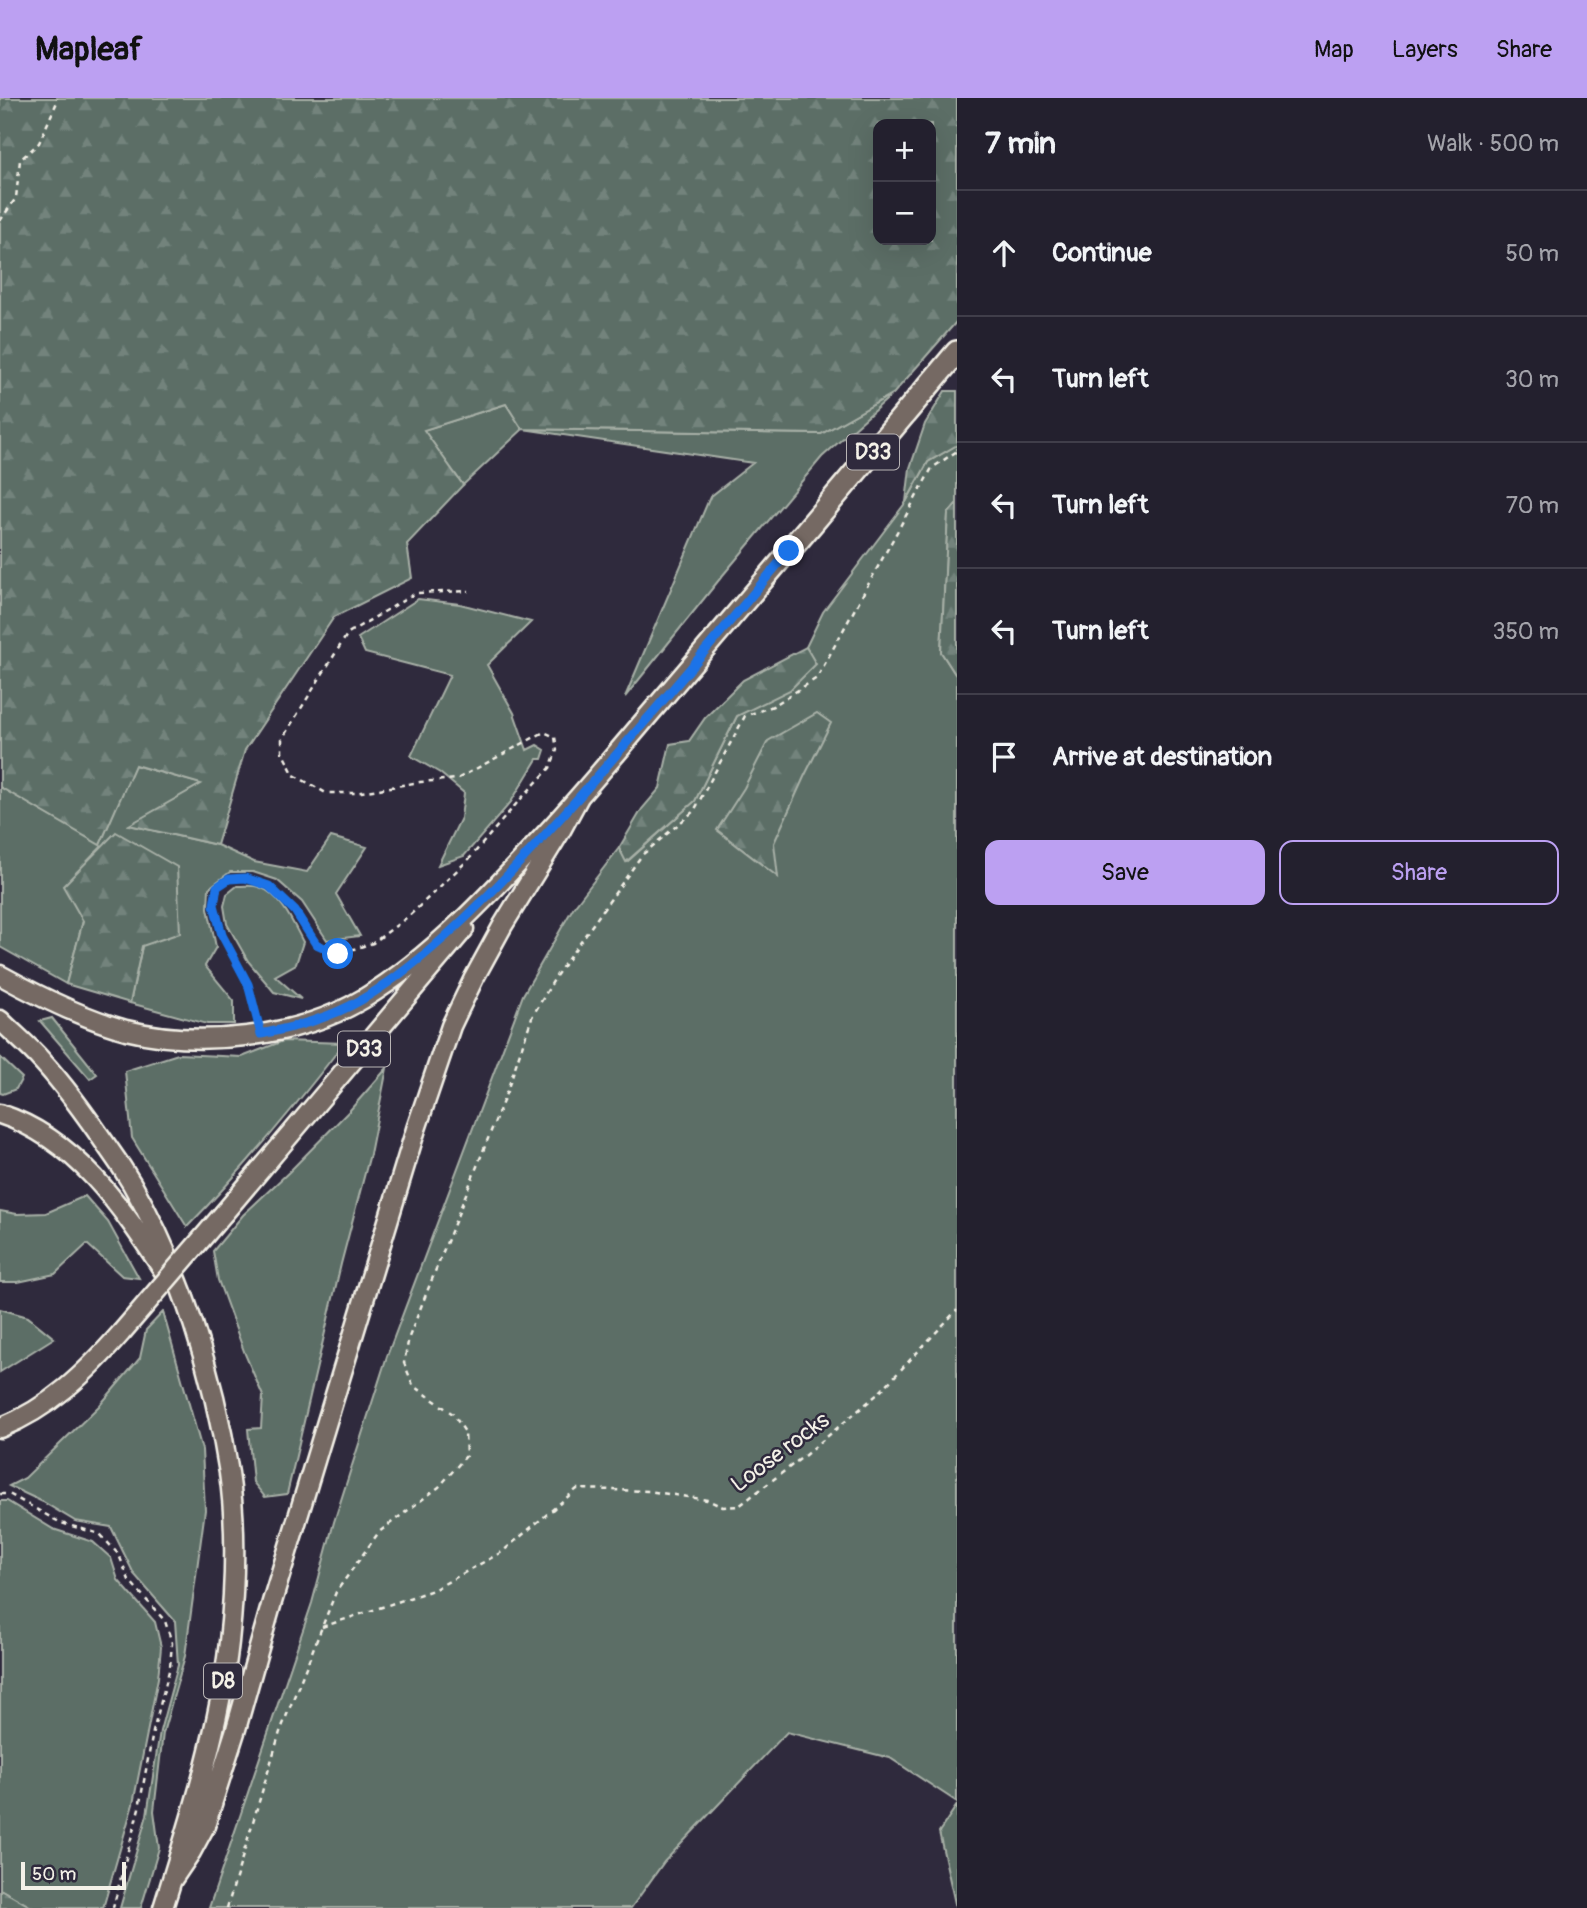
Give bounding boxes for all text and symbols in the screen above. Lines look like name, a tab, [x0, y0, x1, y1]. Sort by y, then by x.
text: Mapleaf	[35, 29, 143, 70]
text: Map	[1314, 35, 1354, 64]
text: Layers	[1392, 35, 1458, 64]
text: Share	[1496, 35, 1552, 64]
map controls	[873, 119, 936, 245]
button: +	[873, 119, 936, 182]
text: 7 min	[985, 125, 1056, 162]
text: Walk · 500 m	[1427, 129, 1559, 158]
button: −	[873, 182, 936, 245]
icon: ahead	[985, 234, 1023, 272]
text: Continue	[1052, 237, 1152, 269]
text: 50 m	[1505, 239, 1559, 268]
icon: left	[985, 360, 1023, 398]
text: Turn left	[1052, 363, 1148, 395]
text: 30 m	[1505, 365, 1559, 394]
road number: D33	[847, 434, 899, 470]
icon: left	[985, 486, 1023, 524]
text: Turn left	[1052, 489, 1148, 521]
text: 70 m	[1506, 491, 1559, 520]
route end	[773, 535, 804, 566]
icon: left	[985, 612, 1023, 650]
text: Turn left	[1052, 615, 1148, 647]
text: 350 m	[1493, 617, 1559, 646]
icon: arrive	[985, 738, 1023, 776]
text: Arrive at destination	[1052, 741, 1272, 773]
button: Save	[985, 840, 1265, 905]
button: Share	[1279, 840, 1559, 905]
route start	[322, 938, 353, 969]
road number: D33	[338, 1032, 390, 1066]
street label: Loose rocks	[725, 1406, 835, 1498]
road number: D8	[204, 1664, 242, 1698]
scale bar	[21, 1859, 126, 1891]
text: 50 m	[32, 1862, 76, 1886]

